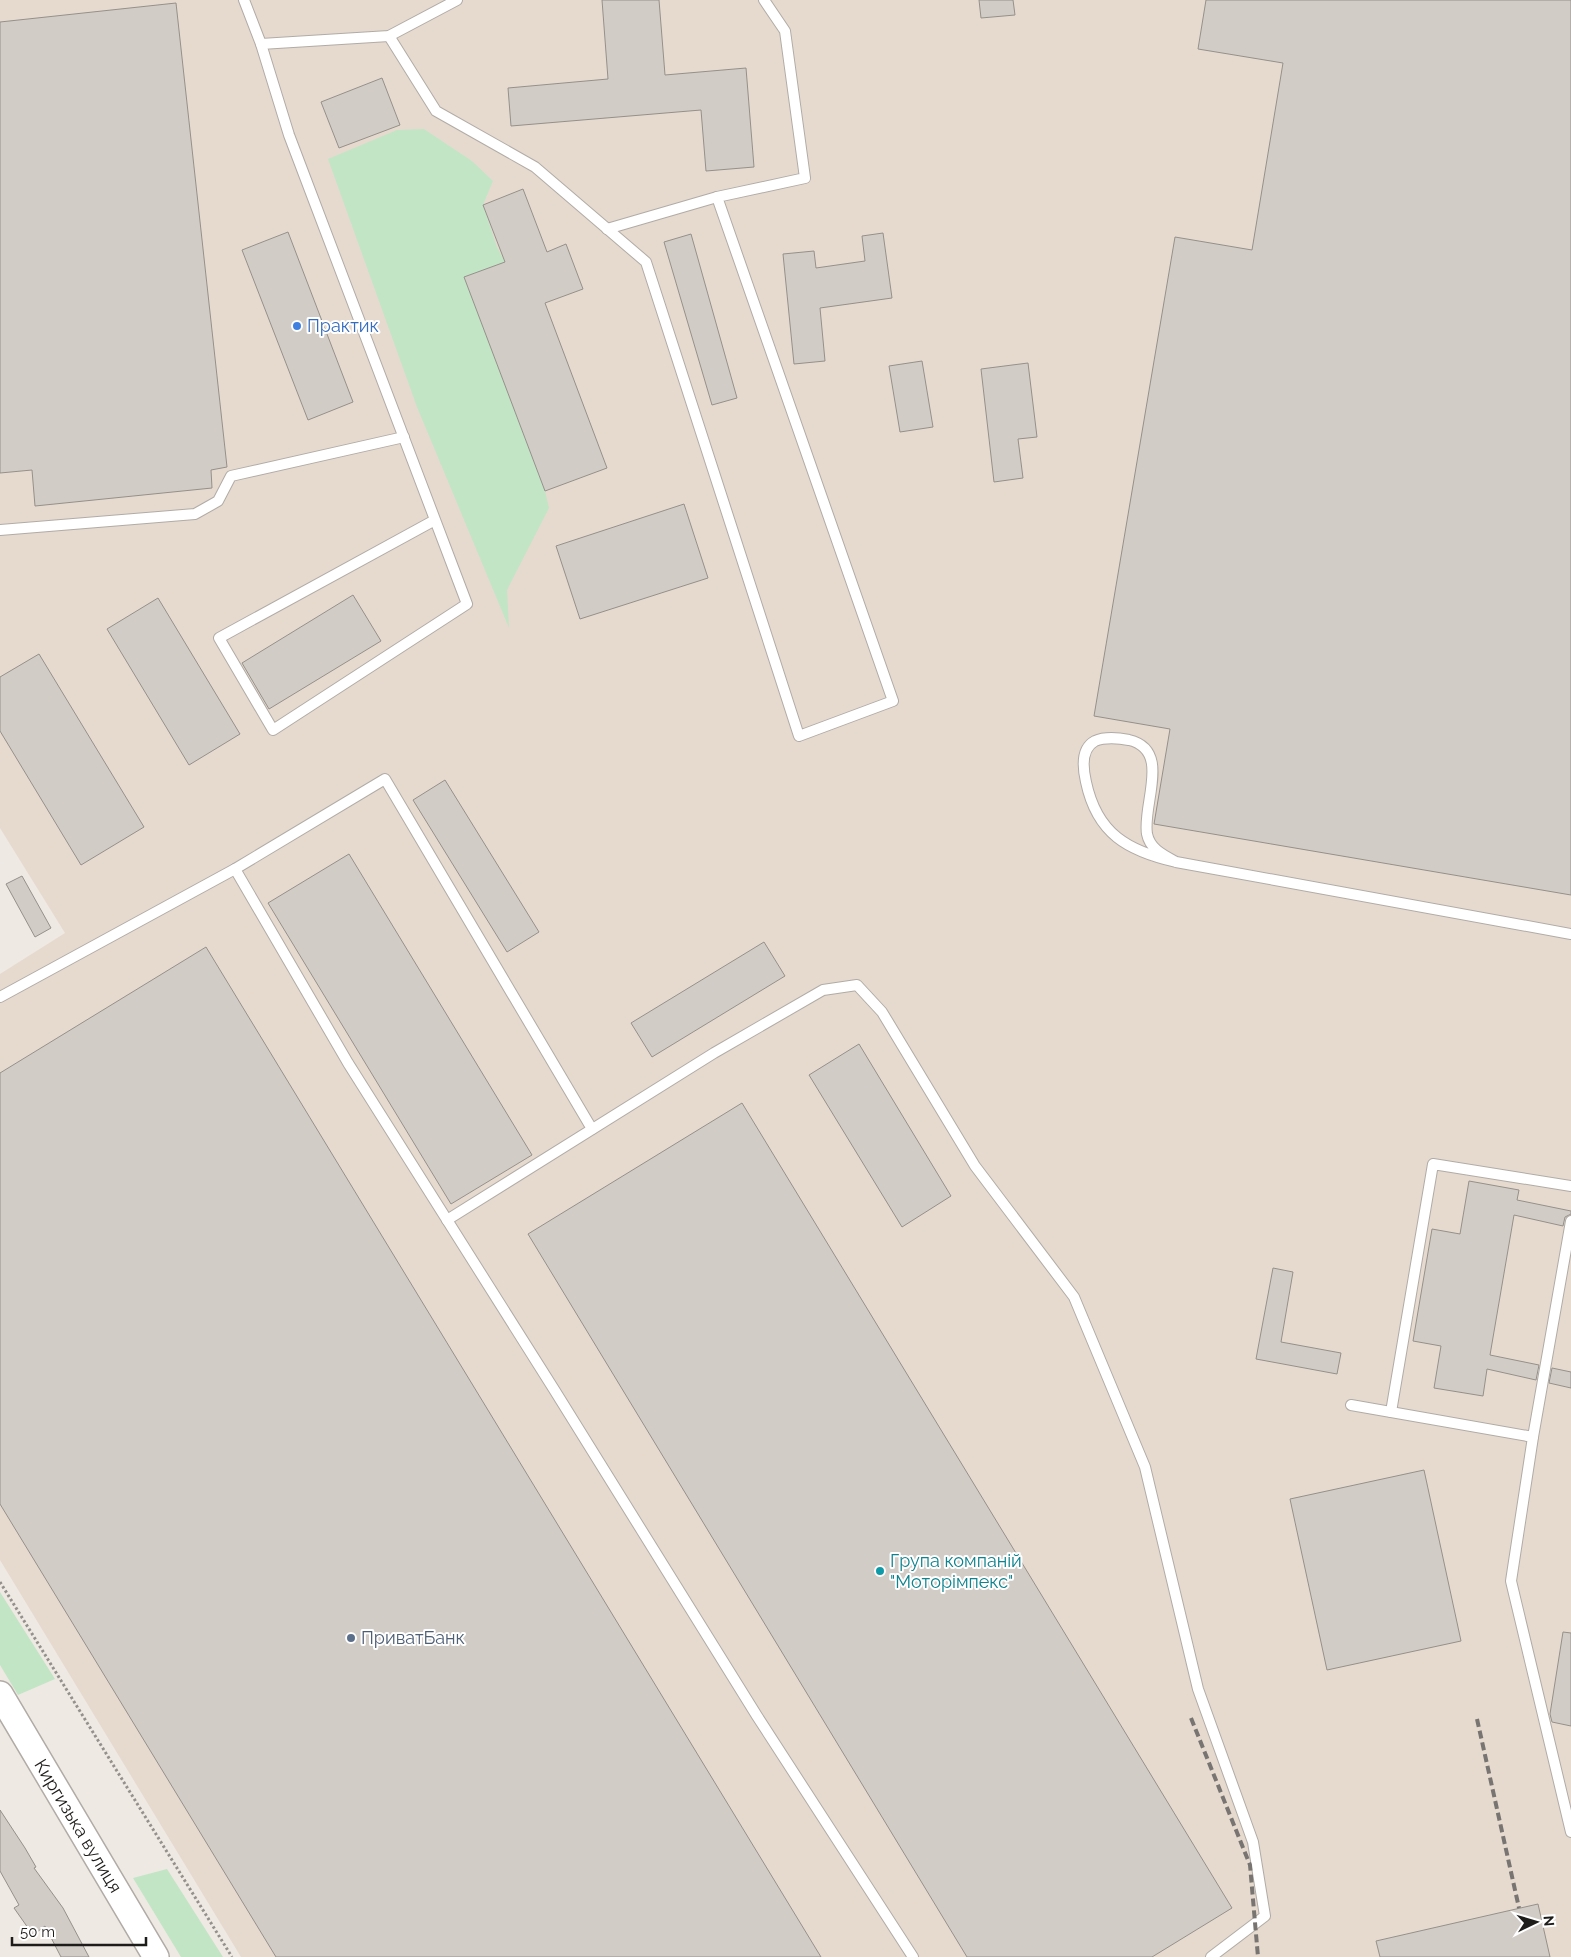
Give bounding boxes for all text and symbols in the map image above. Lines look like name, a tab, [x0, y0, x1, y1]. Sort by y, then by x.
place label: Практик	[307, 315, 379, 336]
marker: Практик	[291, 320, 303, 332]
place label: Група компаній "Моторімпекс"	[890, 1550, 1022, 1592]
marker: Група компаній "Моторімпекс"	[874, 1565, 886, 1577]
place label: ПриватБанк	[361, 1627, 465, 1648]
marker: ПриватБанк	[345, 1632, 357, 1644]
street label: Киргизька вулиця	[30, 1755, 127, 1896]
north arrow	[1511, 1897, 1561, 1947]
scale bar	[12, 1914, 146, 1946]
text: N	[1541, 1915, 1557, 1927]
text: 50 m	[20, 1923, 55, 1941]

